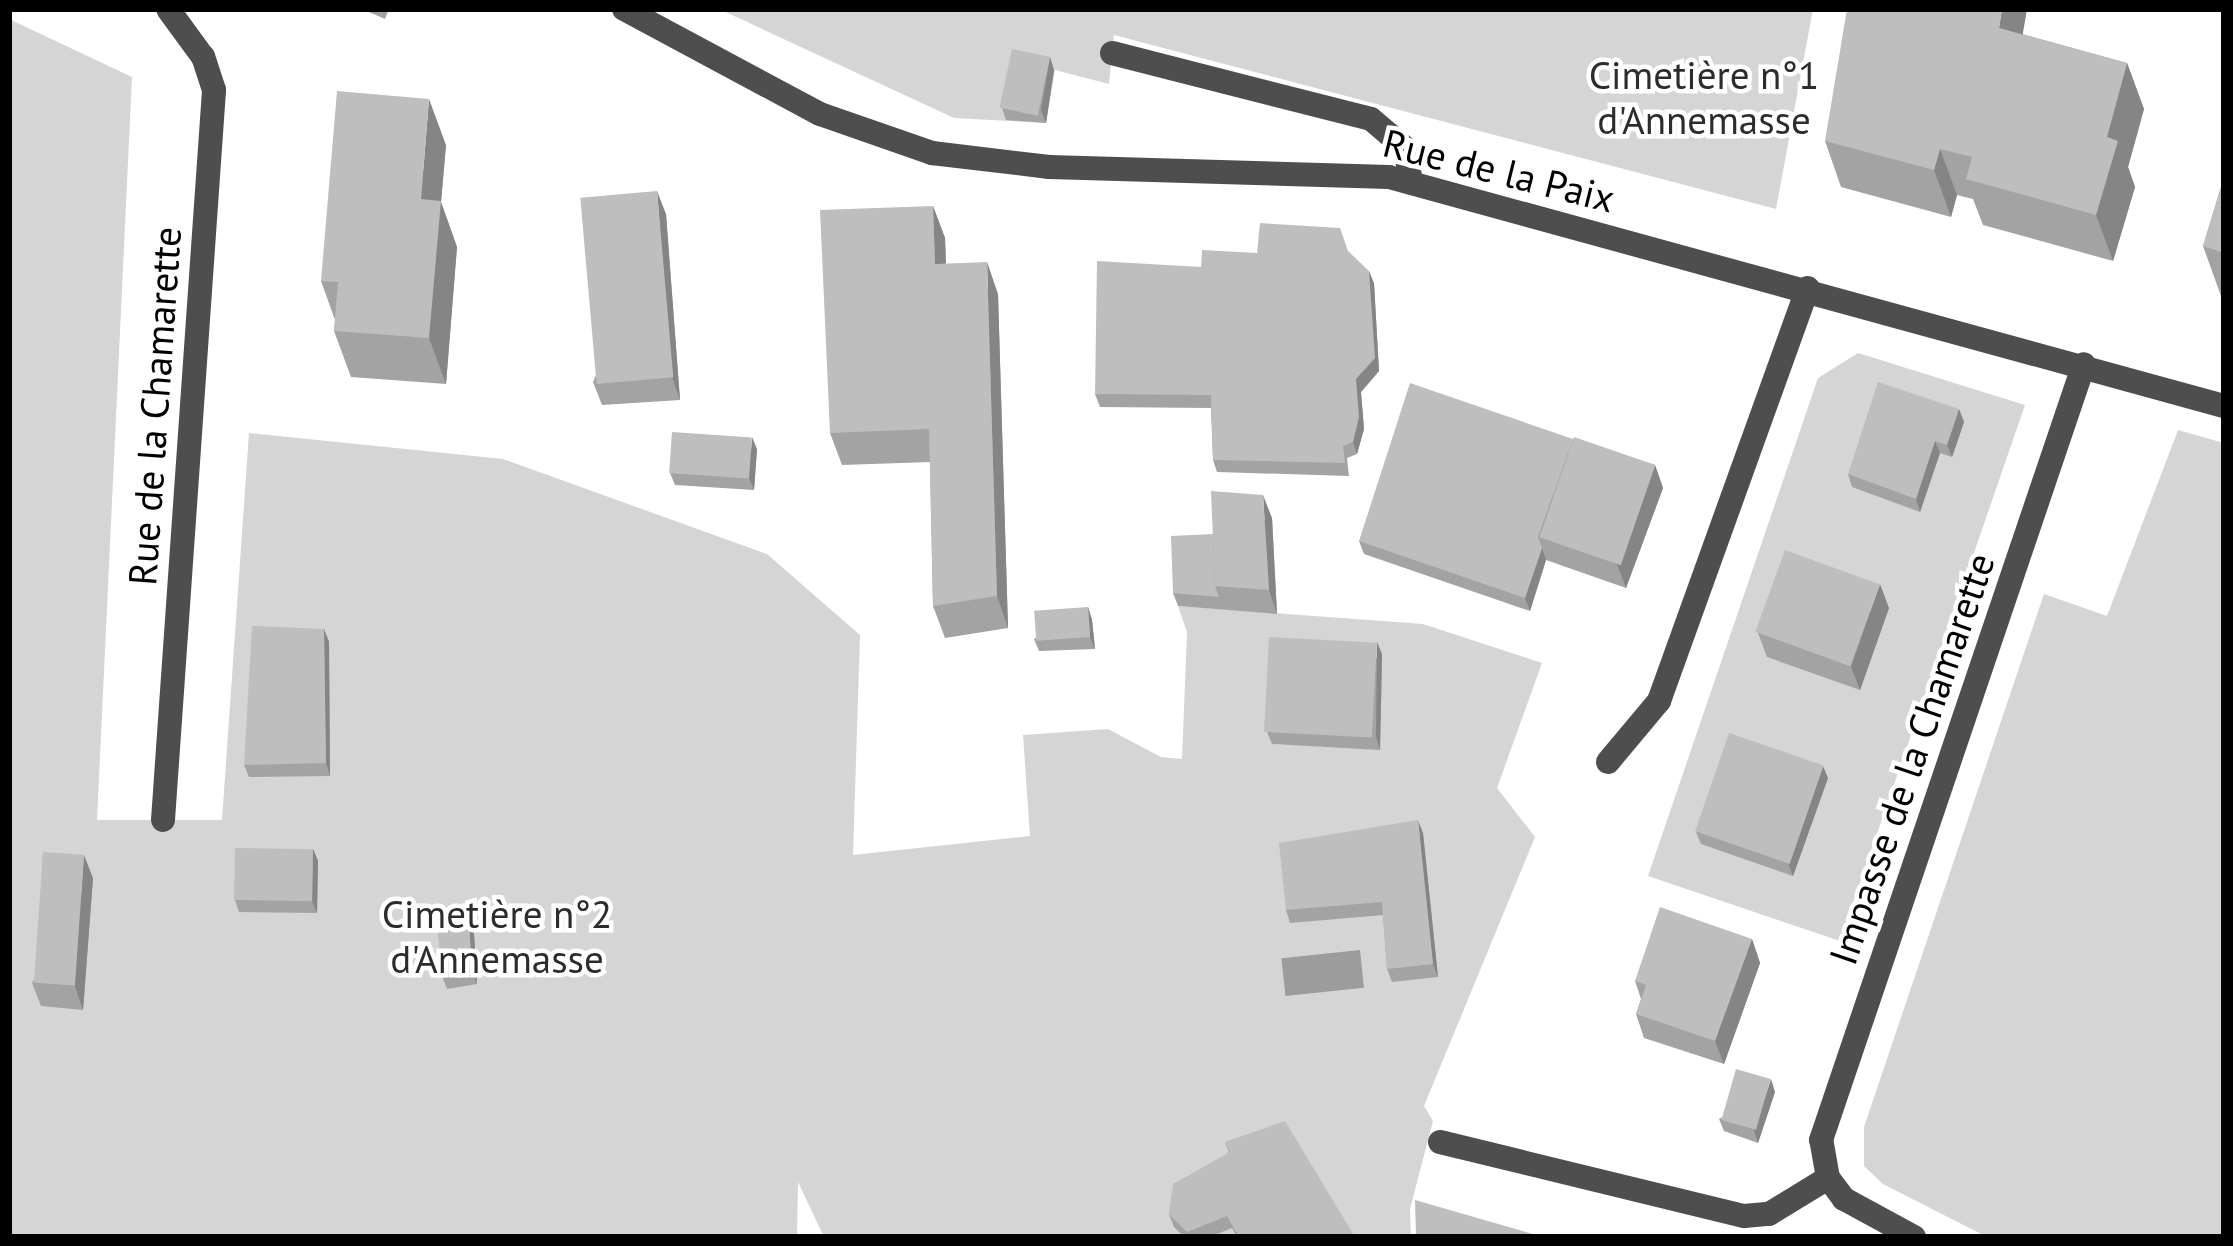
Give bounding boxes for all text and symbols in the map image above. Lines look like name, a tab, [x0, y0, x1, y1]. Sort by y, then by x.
park label: Cimetière n°1 d'Annemasse	[1589, 53, 1819, 144]
street label: Rue de la Paix	[1378, 120, 1620, 222]
street label: Rue de la Chamarette	[119, 225, 191, 587]
street label: Impasse de la Chamarette	[1820, 547, 2004, 971]
park label: Cimetière n°2 d'Annemasse	[382, 892, 612, 983]

